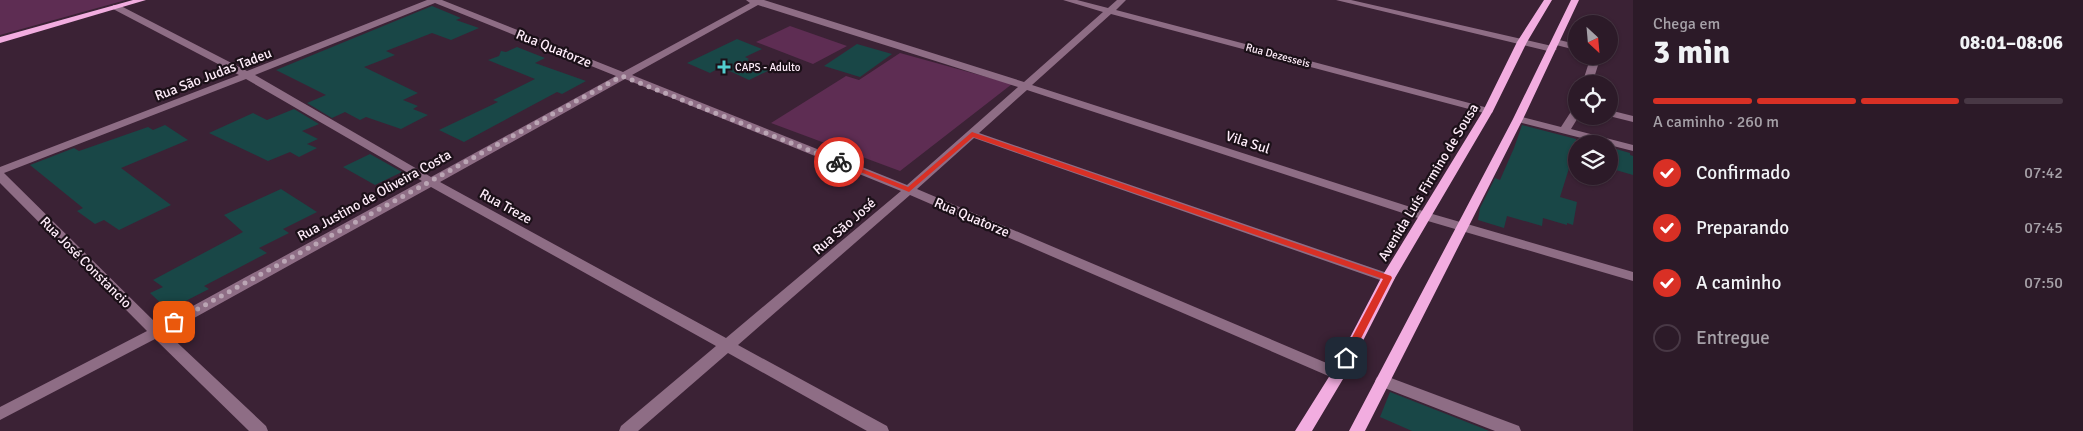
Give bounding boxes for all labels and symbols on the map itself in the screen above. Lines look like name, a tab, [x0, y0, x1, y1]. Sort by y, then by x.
north arrow	[1568, 15, 1618, 65]
street label: Rua Quatorze	[514, 26, 594, 71]
street label: Rua Dezesseis	[1244, 41, 1312, 70]
street label: Rua São Judas Tadeu	[152, 44, 274, 105]
marker: CAPS - Adulto	[717, 60, 731, 74]
place label: CAPS - Adulto	[735, 61, 801, 74]
street label: Avenida Luís Firmino de Sousa	[1375, 100, 1482, 264]
street label: Vila Sul	[1223, 127, 1272, 158]
courier	[814, 137, 864, 187]
street label: Rua Justino de Oliveira Costa	[294, 146, 454, 245]
street label: Rua Treze	[477, 185, 535, 228]
street label: Rua São José	[809, 194, 879, 258]
street label: Rua Quatorze	[932, 194, 1012, 241]
street label: Rua José Constancio	[36, 213, 135, 312]
pin	[153, 301, 195, 343]
pin	[1325, 337, 1367, 379]

